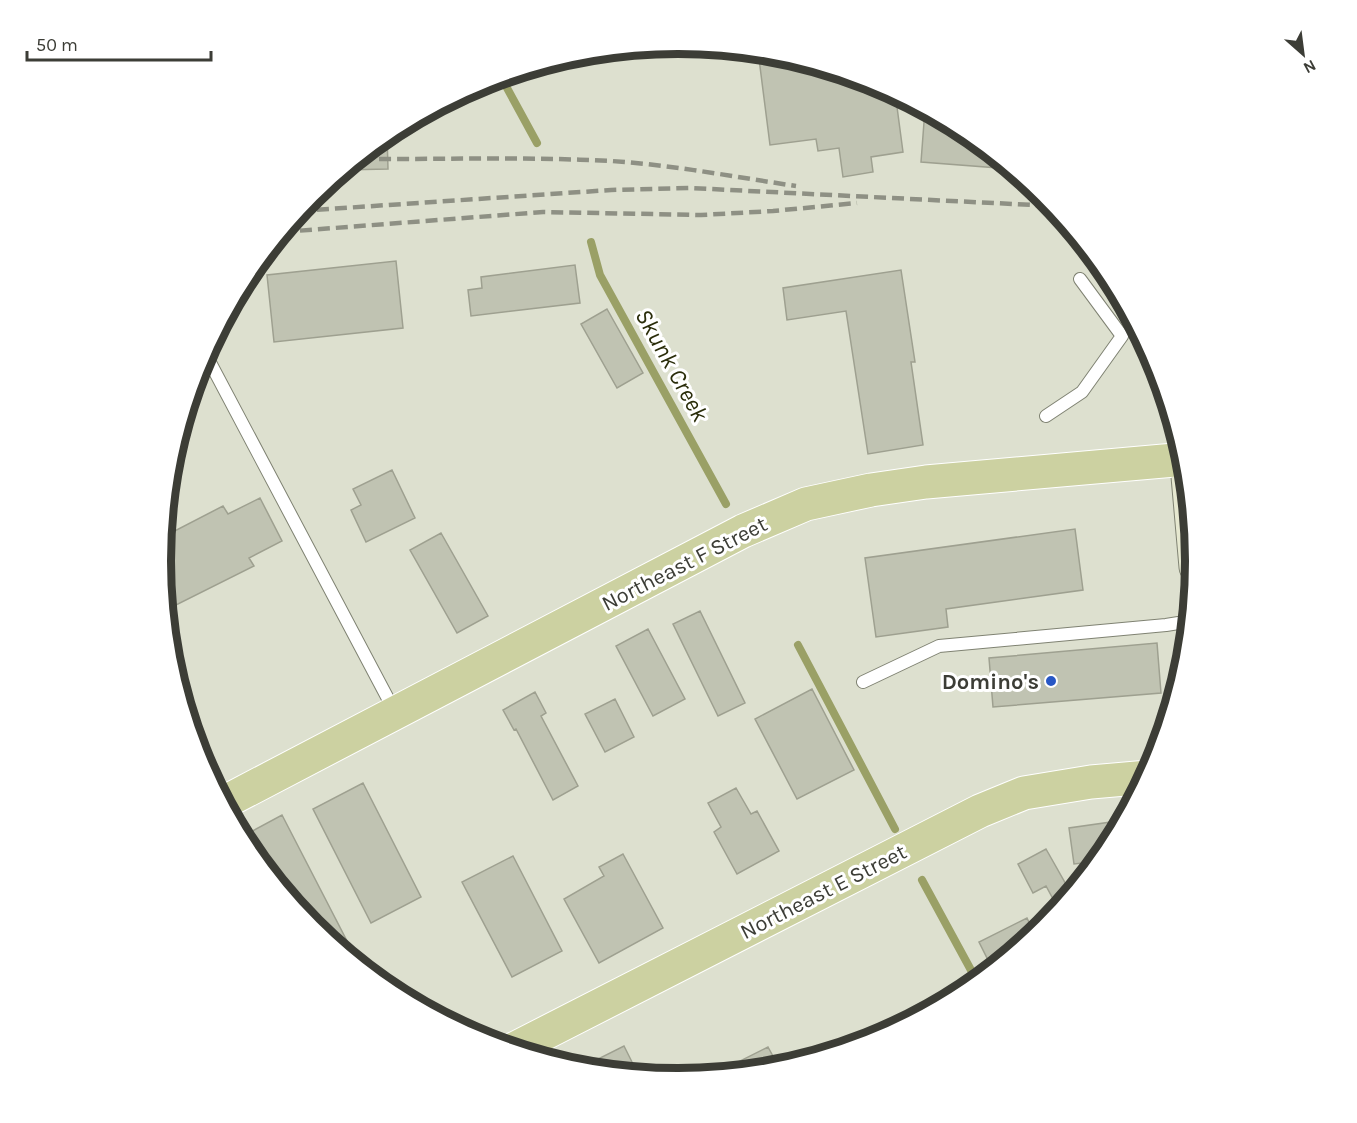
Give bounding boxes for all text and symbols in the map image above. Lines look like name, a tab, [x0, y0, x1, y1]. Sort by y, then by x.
scale bar	[27, 24, 212, 62]
north arrow	[1273, 24, 1333, 84]
text: 50 m	[36, 34, 78, 56]
text: N	[1300, 56, 1319, 78]
water label: Skunk Creek	[630, 304, 715, 427]
street label: Northeast F Street	[597, 511, 772, 617]
place label: Domino's	[942, 669, 1039, 695]
marker: Domino's	[1044, 674, 1058, 688]
street label: Northeast E Street	[736, 839, 911, 945]

